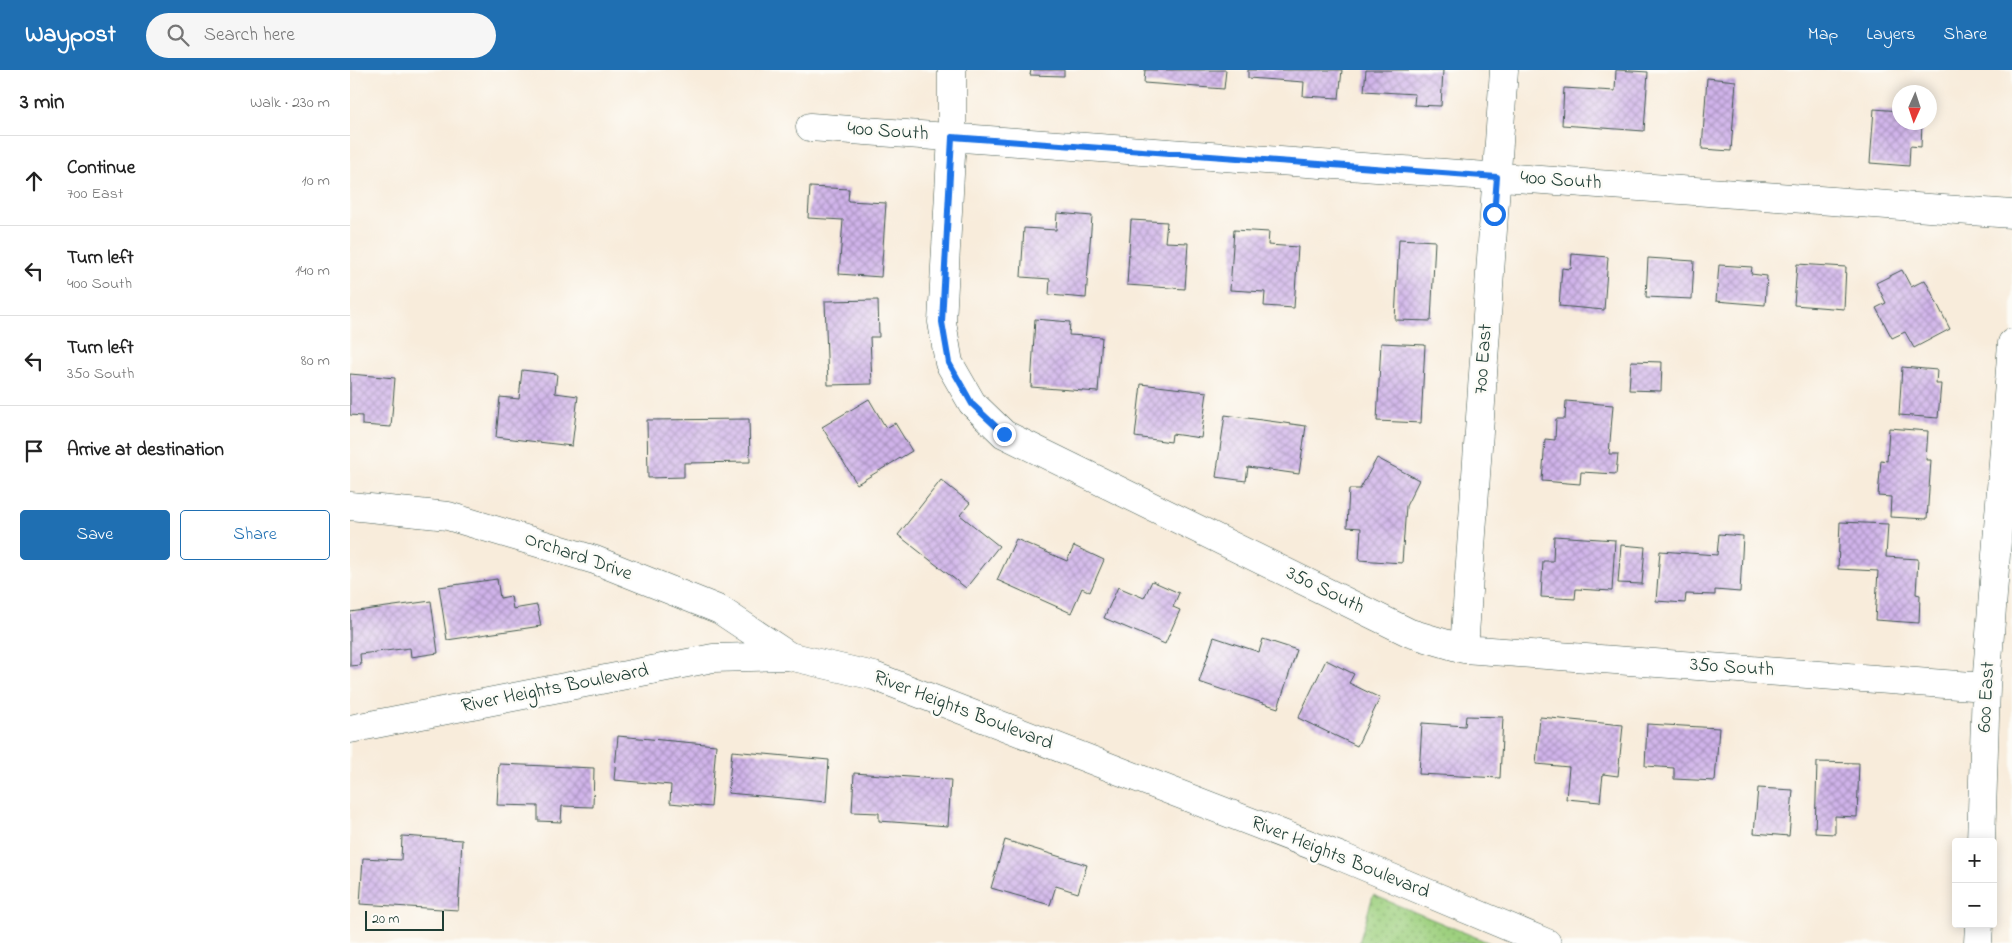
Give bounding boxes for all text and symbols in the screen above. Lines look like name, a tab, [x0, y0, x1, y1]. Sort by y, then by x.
search box	[146, 13, 496, 58]
text: Waypost	[25, 18, 116, 53]
icon: search	[164, 21, 192, 49]
text: Search here	[204, 22, 295, 49]
text: Map	[1808, 22, 1838, 48]
text: Layers	[1866, 22, 1916, 48]
text: Share	[1944, 22, 1987, 48]
north arrow	[1892, 85, 1937, 130]
text: 3 min	[20, 88, 64, 118]
text: Walk · 230 m	[250, 91, 330, 115]
street label: 400 South	[846, 115, 930, 149]
text: Continue	[67, 155, 135, 182]
street label: 400 South	[1519, 164, 1603, 198]
icon: ahead	[20, 167, 48, 195]
text: 10 m	[302, 169, 330, 193]
text: 700 East	[67, 182, 123, 206]
route start	[1483, 203, 1506, 226]
text: Turn left	[67, 245, 134, 272]
icon: left	[20, 257, 48, 285]
text: 140 m	[295, 259, 330, 283]
text: 400 South	[67, 272, 132, 296]
street label: 700 East	[1467, 323, 1501, 395]
text: Turn left	[67, 335, 134, 362]
icon: left	[20, 347, 48, 375]
text: 80 m	[301, 349, 330, 373]
text: 350 South	[67, 362, 134, 386]
route end	[993, 423, 1016, 446]
icon: arrive	[20, 437, 48, 465]
text: Arrive at destination	[67, 437, 224, 464]
button: Save	[20, 510, 170, 560]
button: Share	[180, 510, 330, 560]
street label: Orchard Drive	[520, 525, 636, 589]
street label: 350 South	[1281, 560, 1369, 622]
street label: 350 South	[1689, 651, 1775, 685]
street label: River Heights Boulevard	[459, 657, 651, 722]
street label: 600 East	[1971, 661, 2003, 733]
street label: River Heights Boulevard	[869, 663, 1057, 760]
street label: River Heights Boulevard	[1246, 809, 1434, 908]
map controls	[1952, 838, 1997, 928]
button: +	[1952, 838, 1997, 883]
button: −	[1952, 883, 1997, 928]
scale bar	[365, 908, 444, 931]
text: 20 m	[372, 909, 399, 930]

